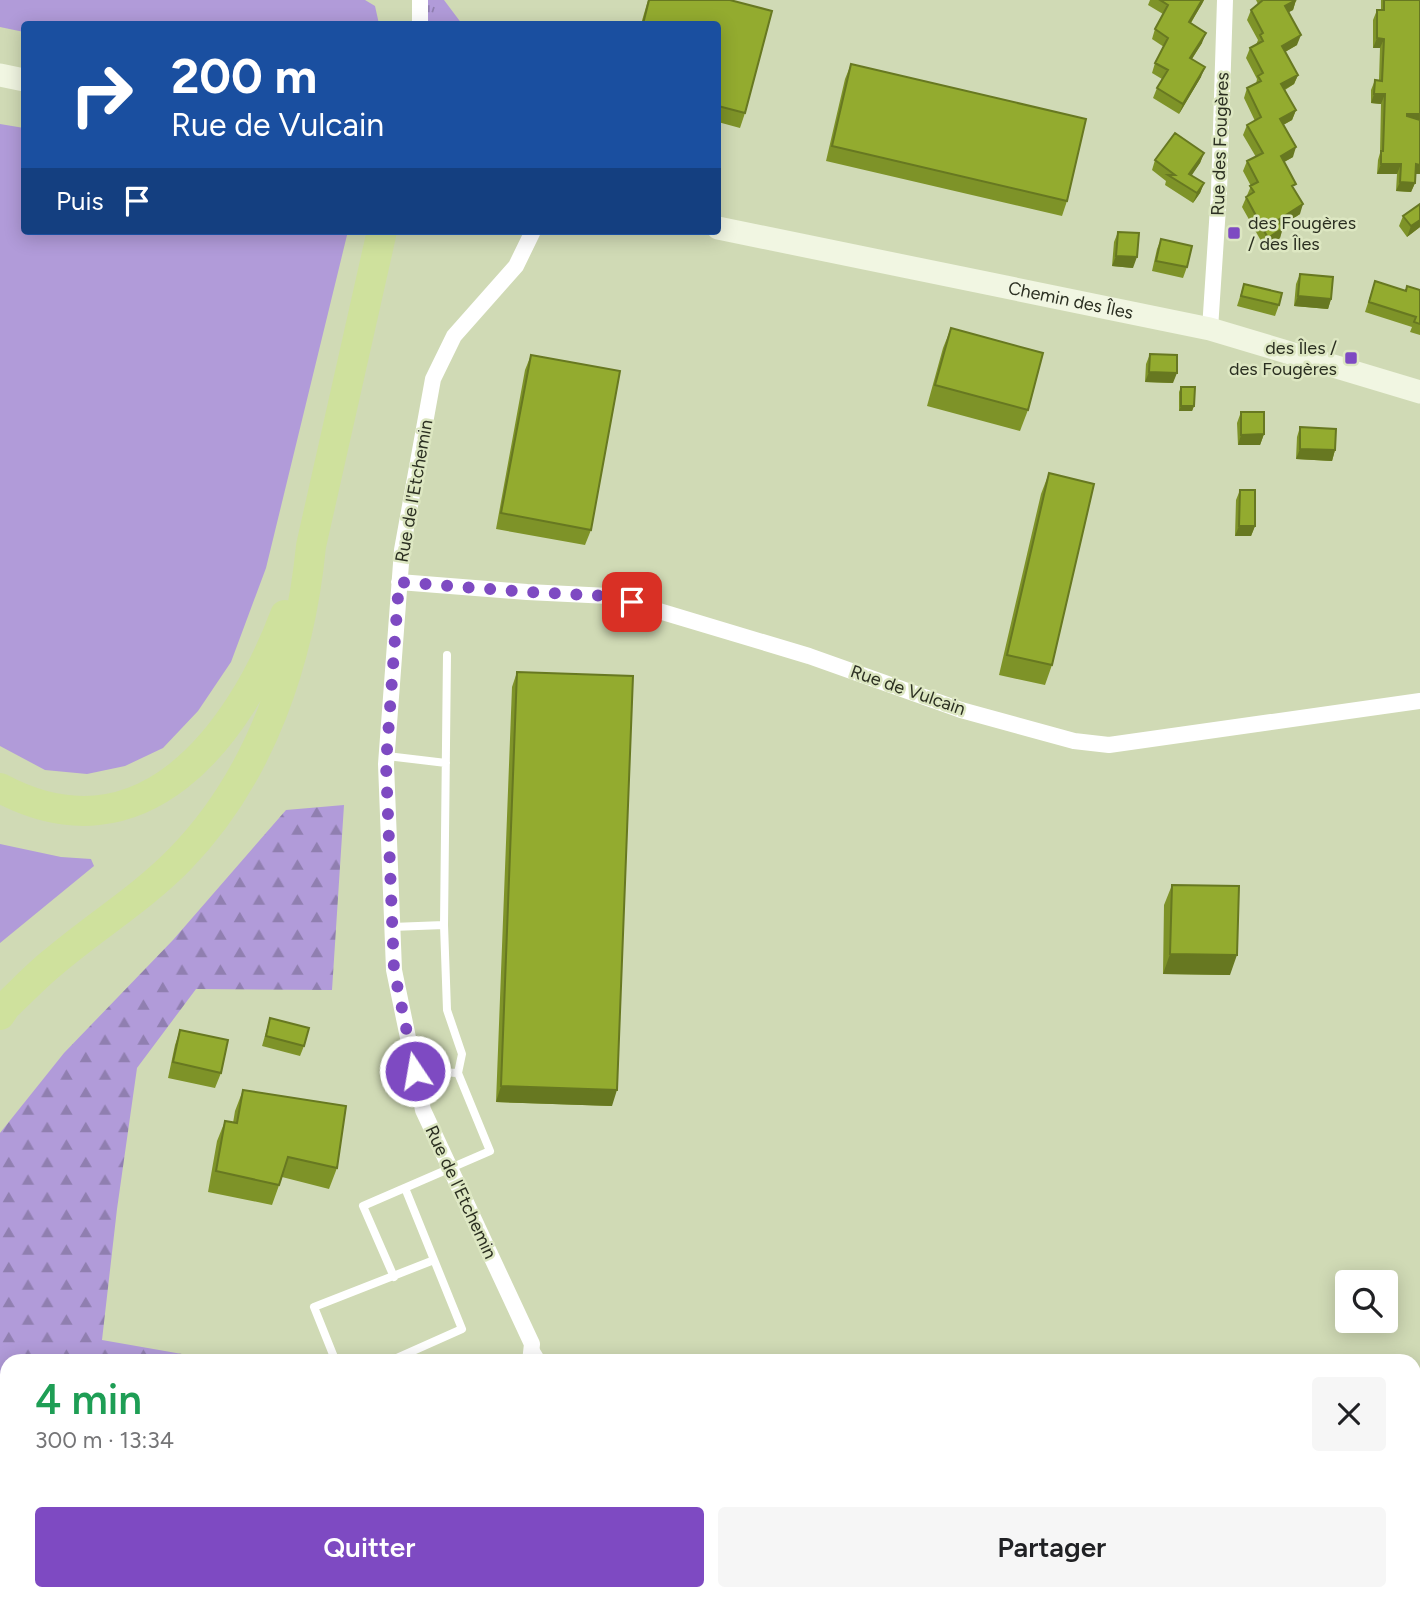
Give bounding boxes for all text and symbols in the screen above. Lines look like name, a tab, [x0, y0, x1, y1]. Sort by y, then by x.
text: 200 m	[171, 46, 317, 105]
icon: right	[56, 49, 147, 140]
street label: Rue des Fougères	[1206, 72, 1234, 216]
text: Rue de Vulcain	[171, 106, 384, 144]
icon: arrive	[118, 182, 156, 220]
text: Puis	[56, 185, 104, 217]
place label: des Fougères / des Îles	[1248, 212, 1356, 255]
marker: des Fougères / des Îles	[1226, 225, 1242, 241]
street label: Chemin des Îles	[1006, 277, 1135, 324]
place label: des Îles / des Fougères	[1229, 337, 1337, 380]
marker: des Îles / des Fougères	[1343, 350, 1359, 366]
street label: Rue de l'Etchemin	[391, 418, 437, 564]
pin	[602, 572, 662, 632]
icon: arrive	[613, 583, 651, 621]
street label: Rue de Vulcain	[848, 660, 968, 720]
position arrow	[378, 1034, 452, 1108]
street label: Rue de l'Etchemin	[420, 1122, 502, 1262]
map controls	[1335, 1270, 1398, 1333]
button: search	[1335, 1270, 1398, 1333]
text: 4 min	[35, 1374, 142, 1425]
button: close	[1312, 1377, 1386, 1451]
text: 300 m · 13:34	[35, 1426, 174, 1454]
button: Quitter	[35, 1507, 704, 1587]
button: Partager	[718, 1507, 1386, 1587]

